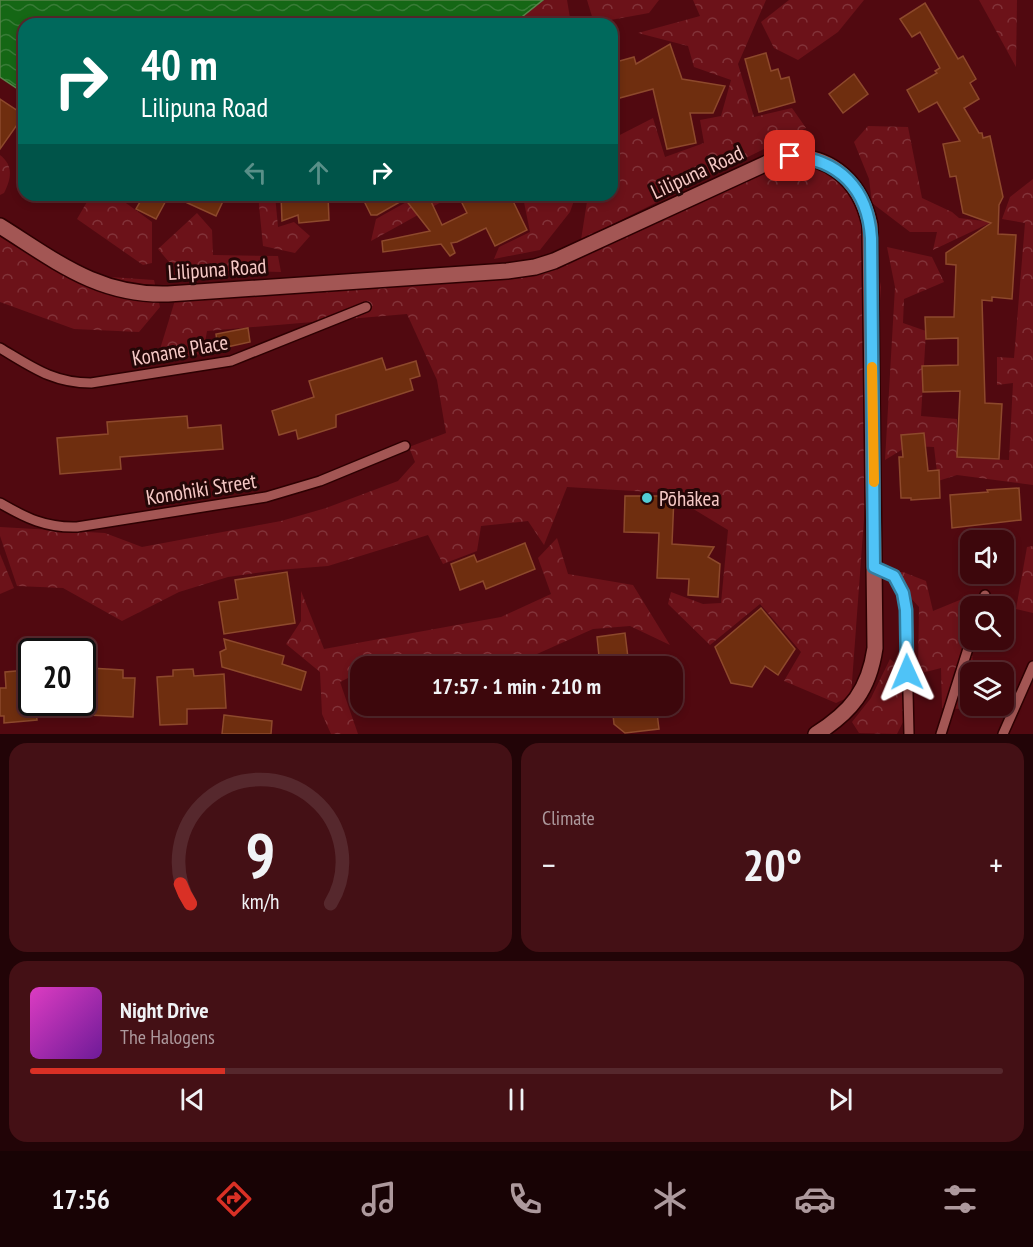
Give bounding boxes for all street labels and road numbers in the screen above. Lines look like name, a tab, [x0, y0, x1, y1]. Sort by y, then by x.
street label: Lilipuna Road	[646, 139, 748, 205]
street label: Lilipuna Road	[167, 252, 267, 286]
street label: Konane Place	[130, 328, 230, 372]
street label: Konohiki Street	[144, 467, 258, 511]

